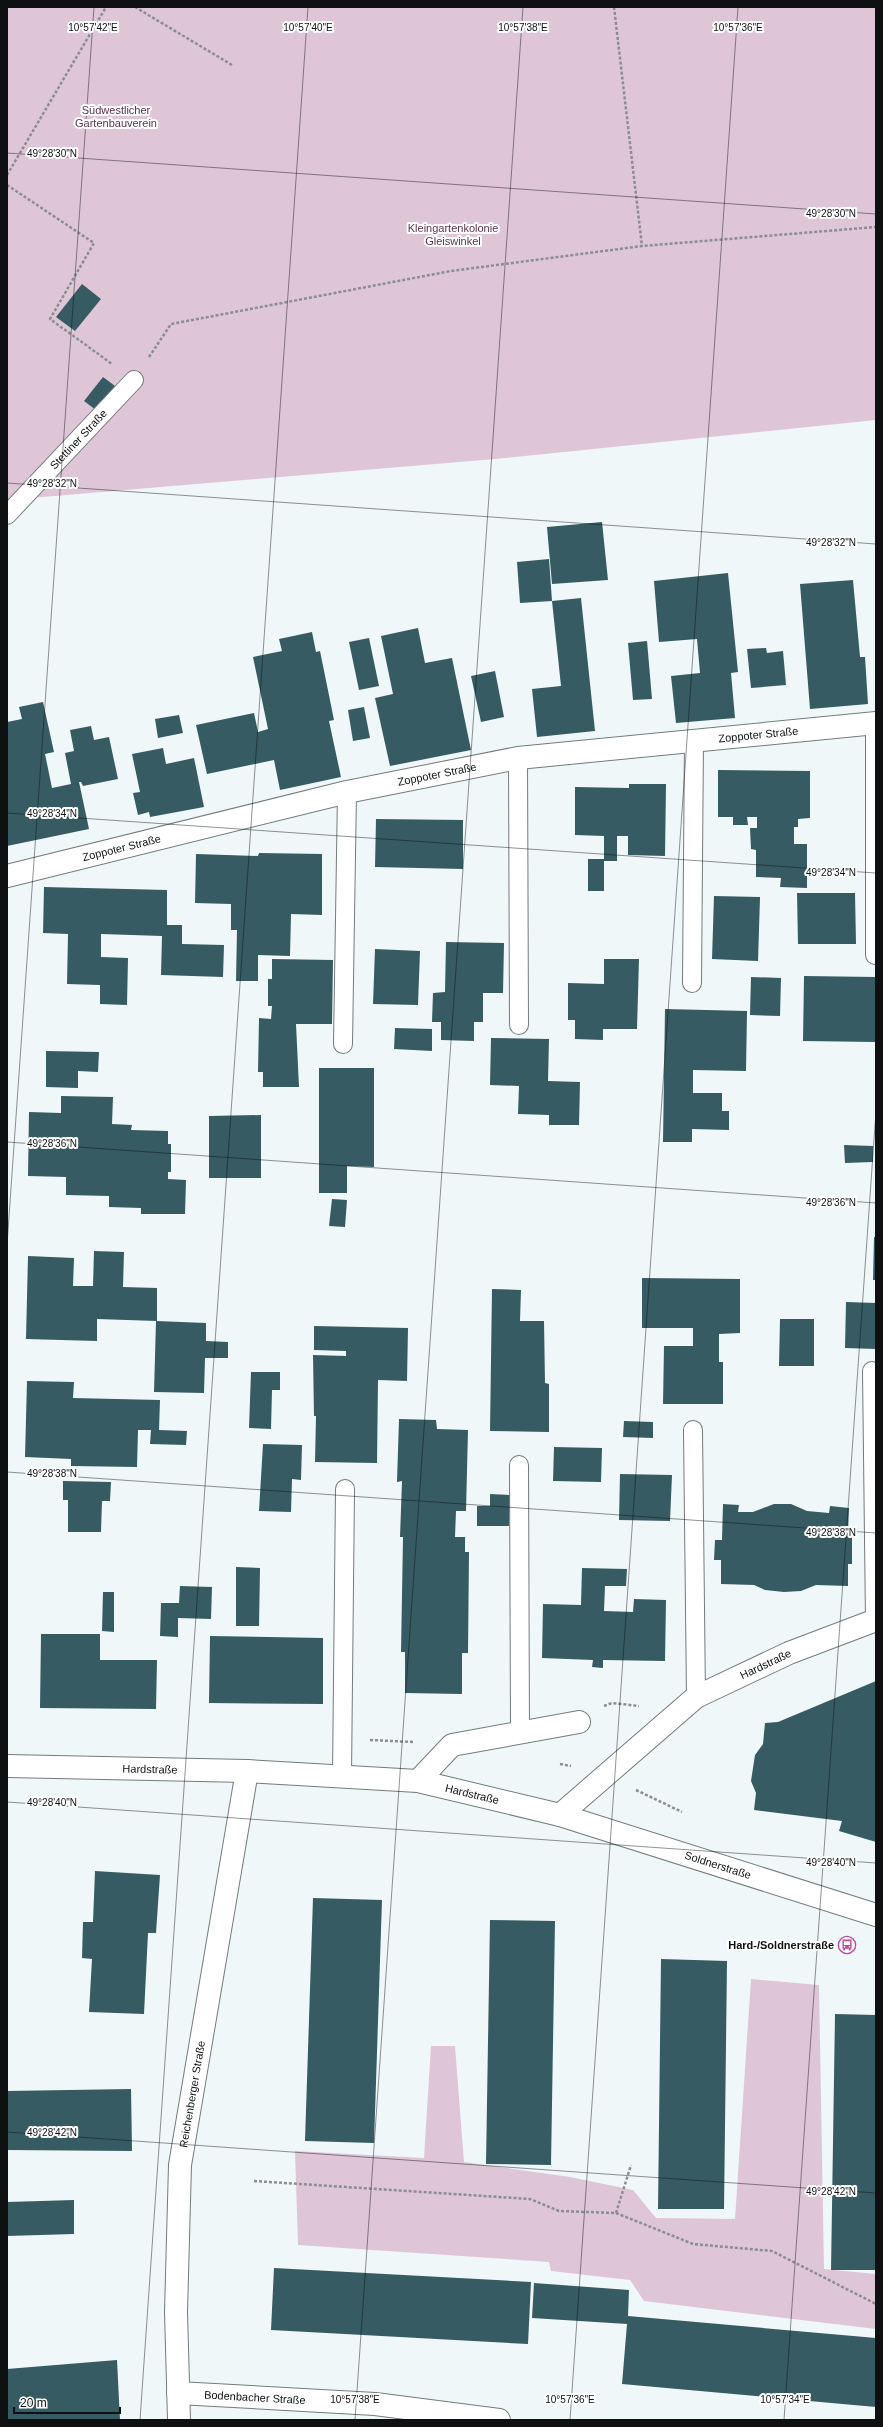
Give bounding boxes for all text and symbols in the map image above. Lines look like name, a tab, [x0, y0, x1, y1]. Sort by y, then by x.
text: 10°57'42"E	[68, 22, 118, 33]
text: 10°57'40"E	[283, 22, 333, 33]
text: 10°57'38"E	[498, 22, 548, 33]
text: 10°57'36"E	[713, 22, 763, 33]
park label: Südwestlicher Gartenbauverein	[75, 104, 157, 129]
text: 49°28'30"N	[27, 148, 77, 159]
text: 49°28'30"N	[806, 208, 856, 219]
park label: Kleingartenkolonie Gleiswinkel	[408, 222, 498, 247]
street label: Stettiner Straße	[47, 407, 109, 471]
text: 49°28'32"N	[27, 478, 77, 489]
text: 49°28'32"N	[806, 537, 856, 548]
street label: Zoppoter Straße	[718, 725, 799, 744]
street label: Zoppoter Straße	[397, 760, 478, 788]
text: 49°28'34"N	[27, 808, 77, 819]
street label: Zoppoter Straße	[81, 832, 162, 863]
text: 49°28'34"N	[806, 867, 856, 878]
text: 49°28'36"N	[27, 1138, 77, 1149]
text: 49°28'36"N	[806, 1197, 856, 1208]
text: 49°28'38"N	[27, 1468, 77, 1479]
text: 49°28'38"N	[806, 1527, 856, 1538]
street label: Hardstraße	[738, 1647, 793, 1681]
street label: Hardstraße	[122, 1762, 178, 1776]
street label: Hardstraße	[444, 1782, 500, 1806]
text: 49°28'40"N	[27, 1797, 77, 1808]
street label: Soldnerstraße	[683, 1849, 753, 1881]
text: 49°28'40"N	[806, 1857, 856, 1868]
bus stop icon: Hard-/Soldnerstraße	[837, 1935, 857, 1955]
place label: Hard-/Soldnerstraße	[728, 1939, 834, 1951]
street label: Reichenberger Straße	[177, 2040, 207, 2149]
text: 49°28'42"N	[27, 2127, 77, 2138]
text: 49°28'42"N	[806, 2186, 856, 2197]
street label: Bodenbacher Straße	[204, 2388, 306, 2406]
scale bar	[14, 2389, 120, 2415]
text: 10°57'38"E	[330, 2394, 380, 2405]
text: 10°57'36"E	[545, 2394, 595, 2405]
text: 10°57'34"E	[760, 2394, 810, 2405]
text: 20 m	[20, 2396, 47, 2410]

